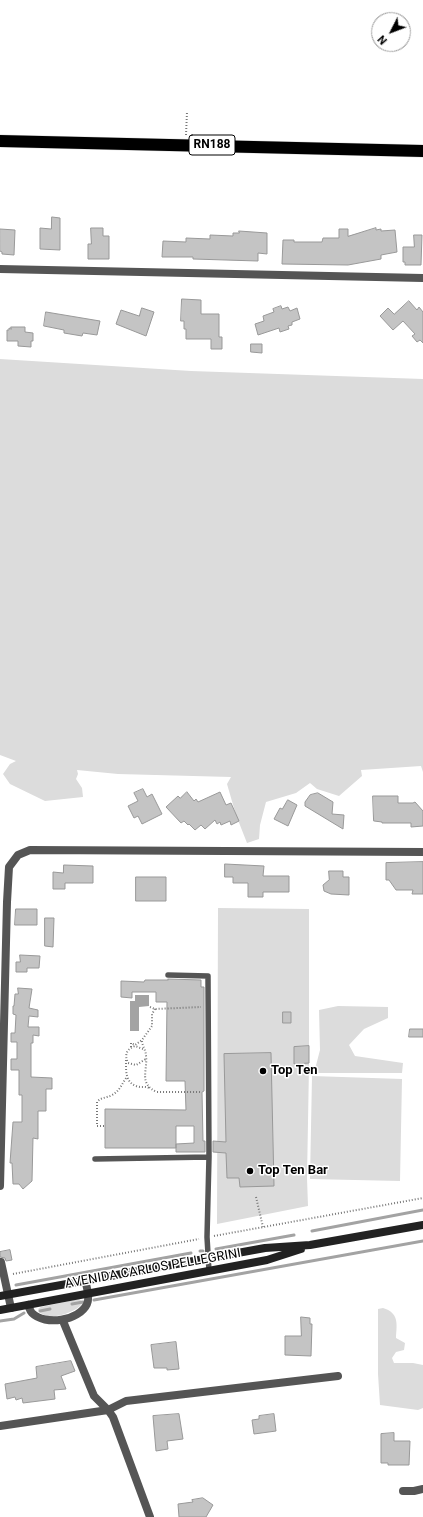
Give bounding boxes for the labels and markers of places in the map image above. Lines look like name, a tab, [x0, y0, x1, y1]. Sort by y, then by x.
place label: Top Ten	[271, 1063, 318, 1079]
marker: Top Ten	[258, 1066, 268, 1076]
place label: Top Ten Bar	[258, 1163, 328, 1179]
marker: Top Ten Bar	[245, 1166, 255, 1176]

